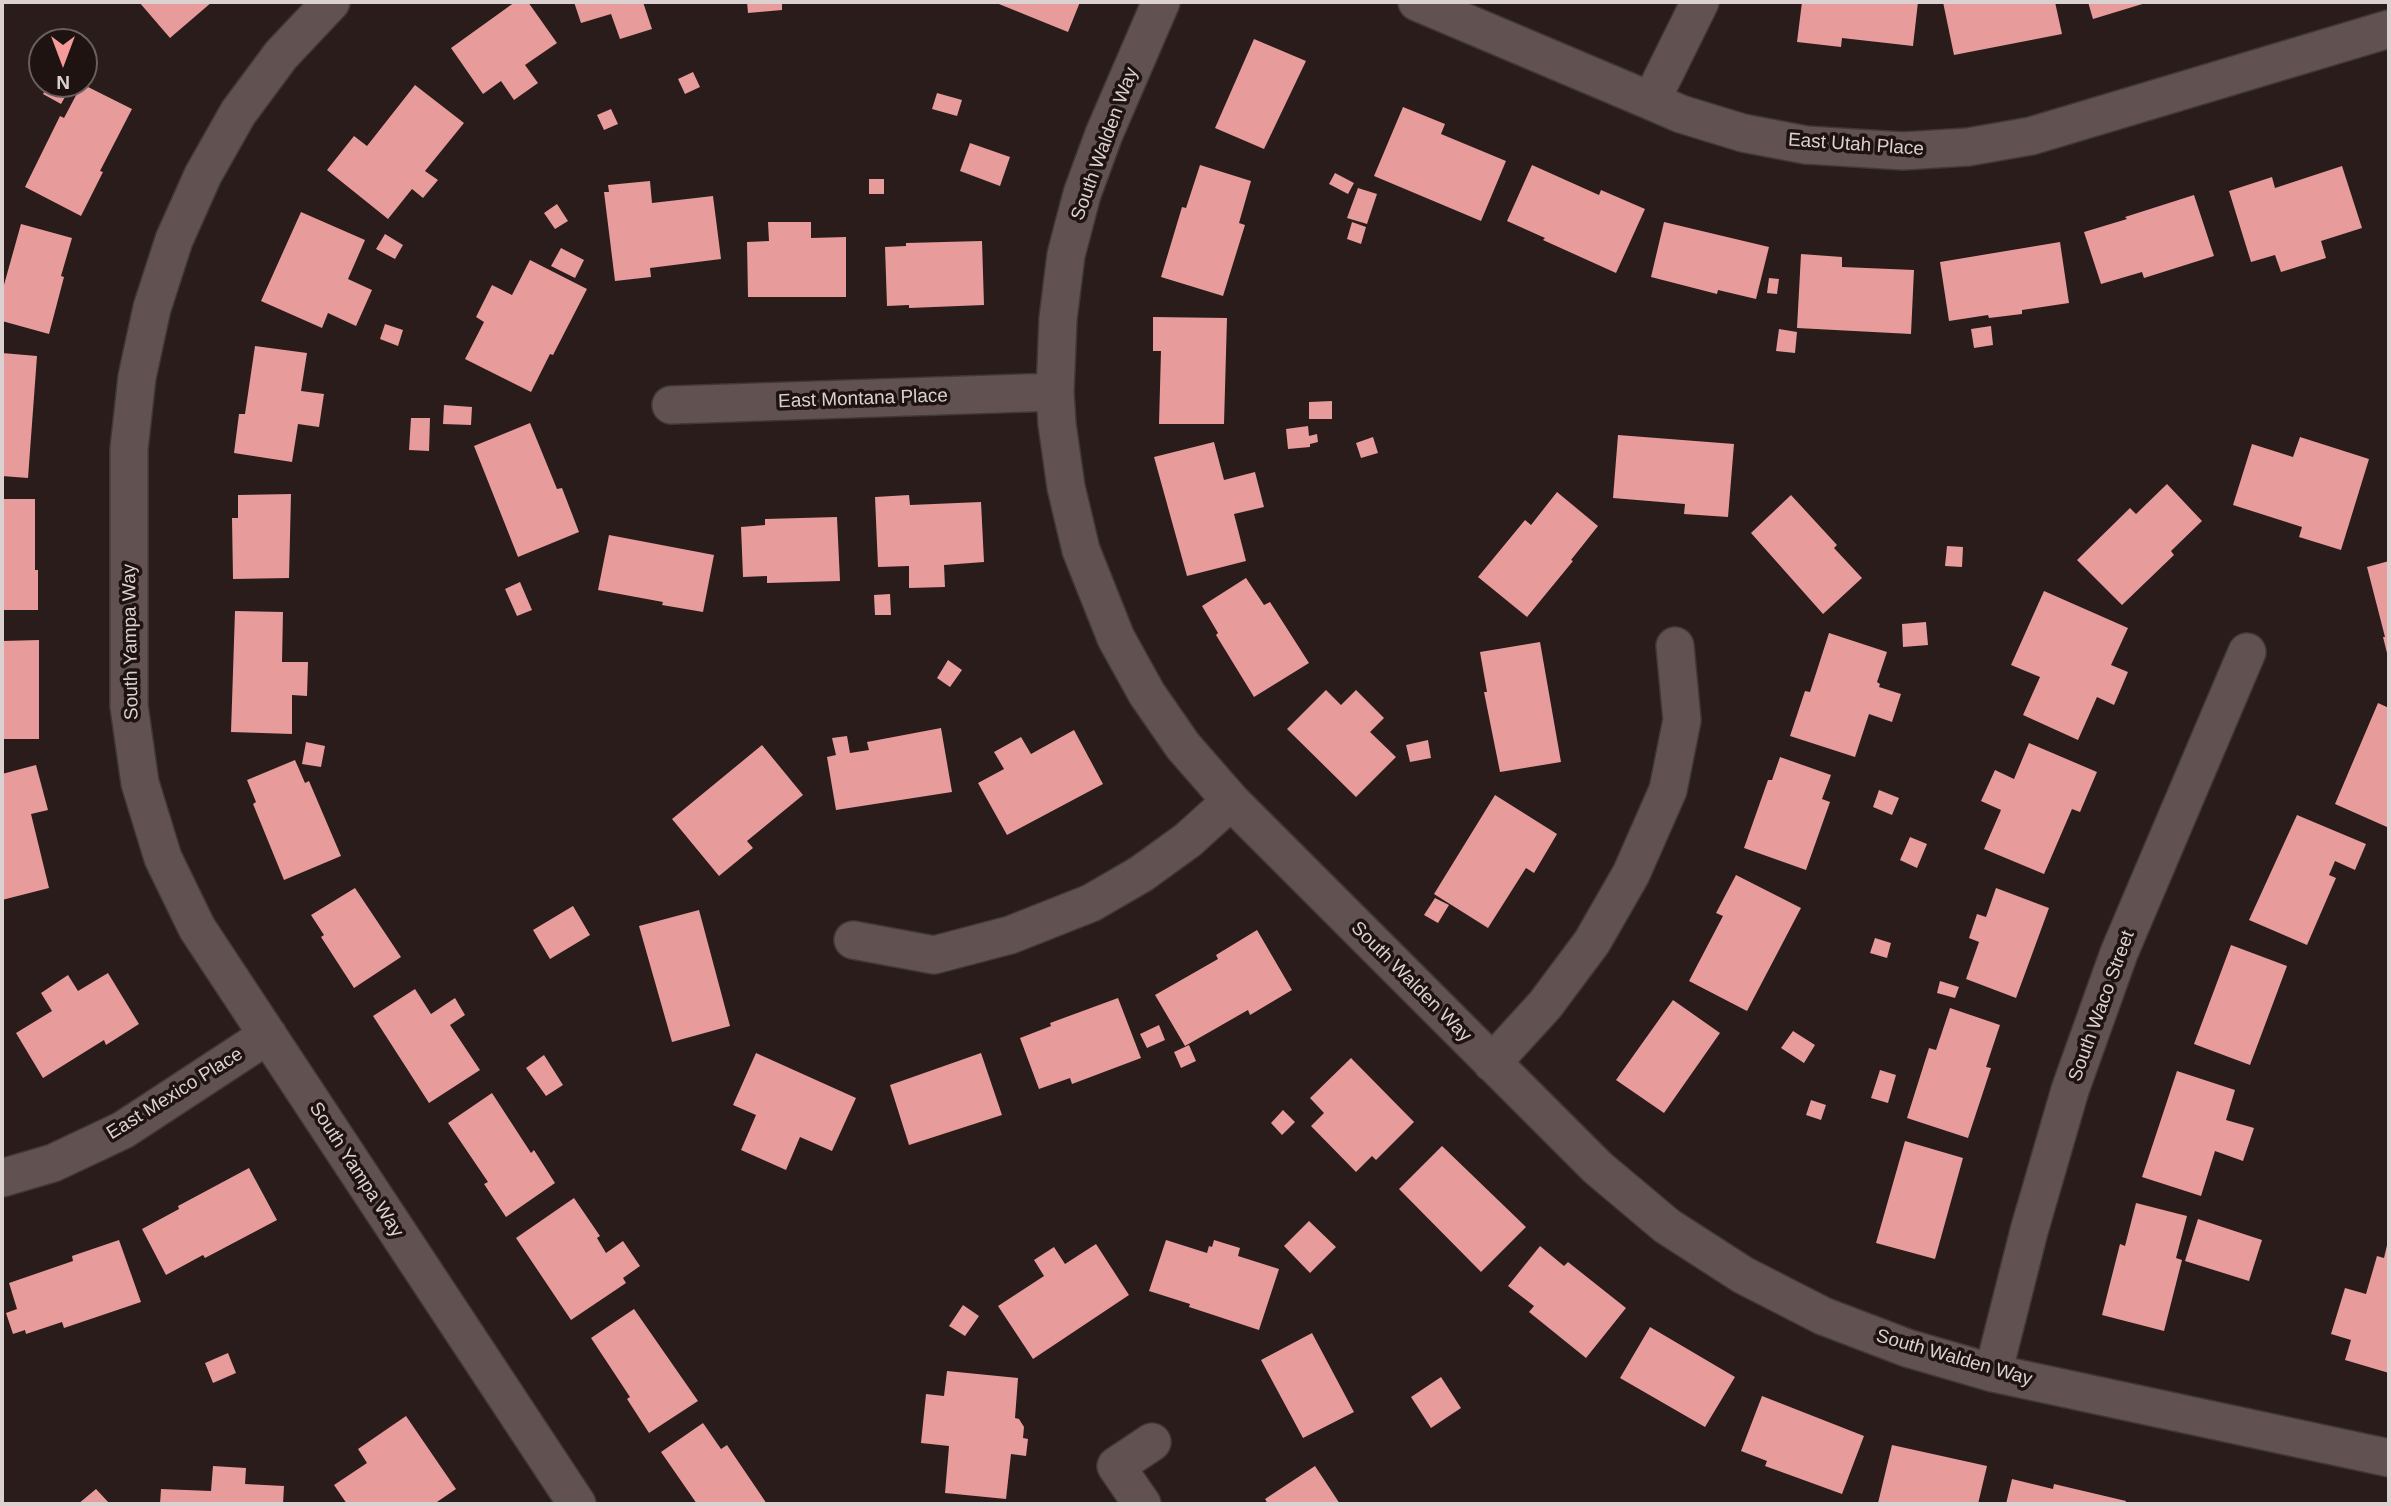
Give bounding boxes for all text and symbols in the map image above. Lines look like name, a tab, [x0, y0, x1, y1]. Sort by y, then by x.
north arrow	[28, 28, 98, 98]
street label: South Walden Way	[1067, 64, 1143, 224]
text: N	[56, 72, 70, 93]
street label: East Utah Place	[1787, 129, 1925, 161]
street label: East Montana Place	[778, 385, 948, 413]
street label: South Yampa Way	[118, 564, 144, 720]
street label: South Walden Way	[1346, 917, 1476, 1047]
street label: South Waco Street	[2064, 928, 2140, 1084]
street label: East Mexico Place	[103, 1043, 247, 1145]
street label: South Yampa Way	[304, 1098, 408, 1242]
street label: South Walden Way	[1873, 1325, 2035, 1391]

